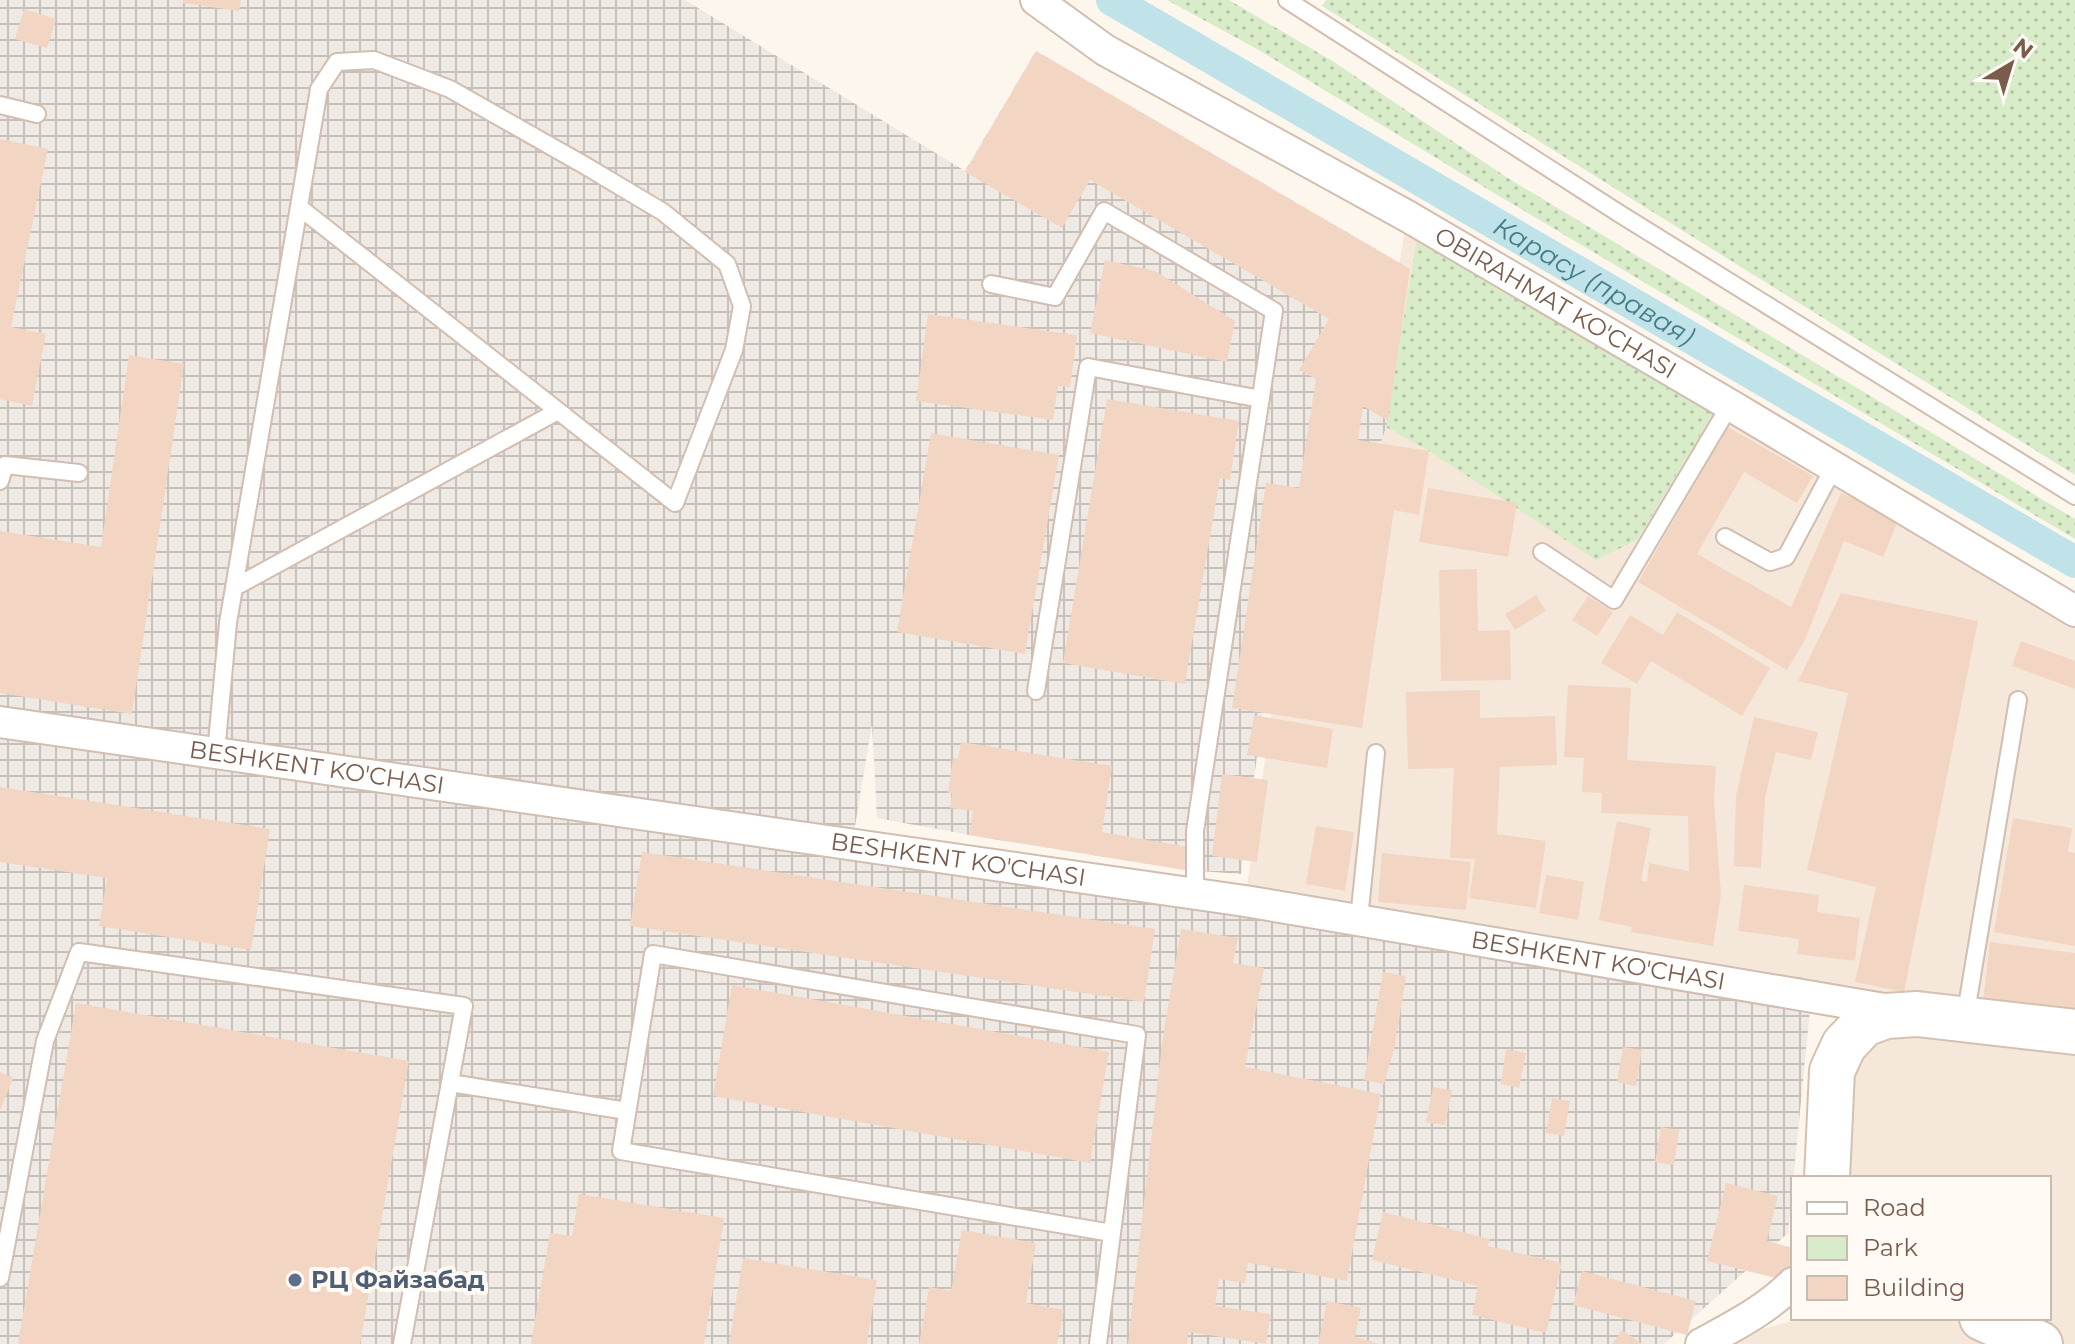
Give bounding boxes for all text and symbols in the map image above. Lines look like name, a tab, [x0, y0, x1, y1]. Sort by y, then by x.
north arrow	[1971, 24, 2051, 104]
text: N	[2008, 33, 2038, 65]
water label: Карасу (правая)	[1488, 210, 1700, 352]
street label: OBIRAHMAT KO'CHASI	[1430, 221, 1682, 384]
street label: BESHKENT KO'CHASI	[187, 734, 446, 800]
street label: BESHKENT KO'CHASI	[829, 827, 1088, 892]
street label: BESHKENT KO'CHASI	[1469, 924, 1728, 996]
legend	[1791, 1176, 2051, 1320]
text: Road	[1863, 1193, 1926, 1222]
text: Park	[1863, 1233, 1918, 1262]
place label: РЦ Файзабад	[311, 1265, 485, 1294]
marker: РЦ Файзабад	[286, 1271, 304, 1289]
text: Building	[1863, 1273, 1966, 1302]

